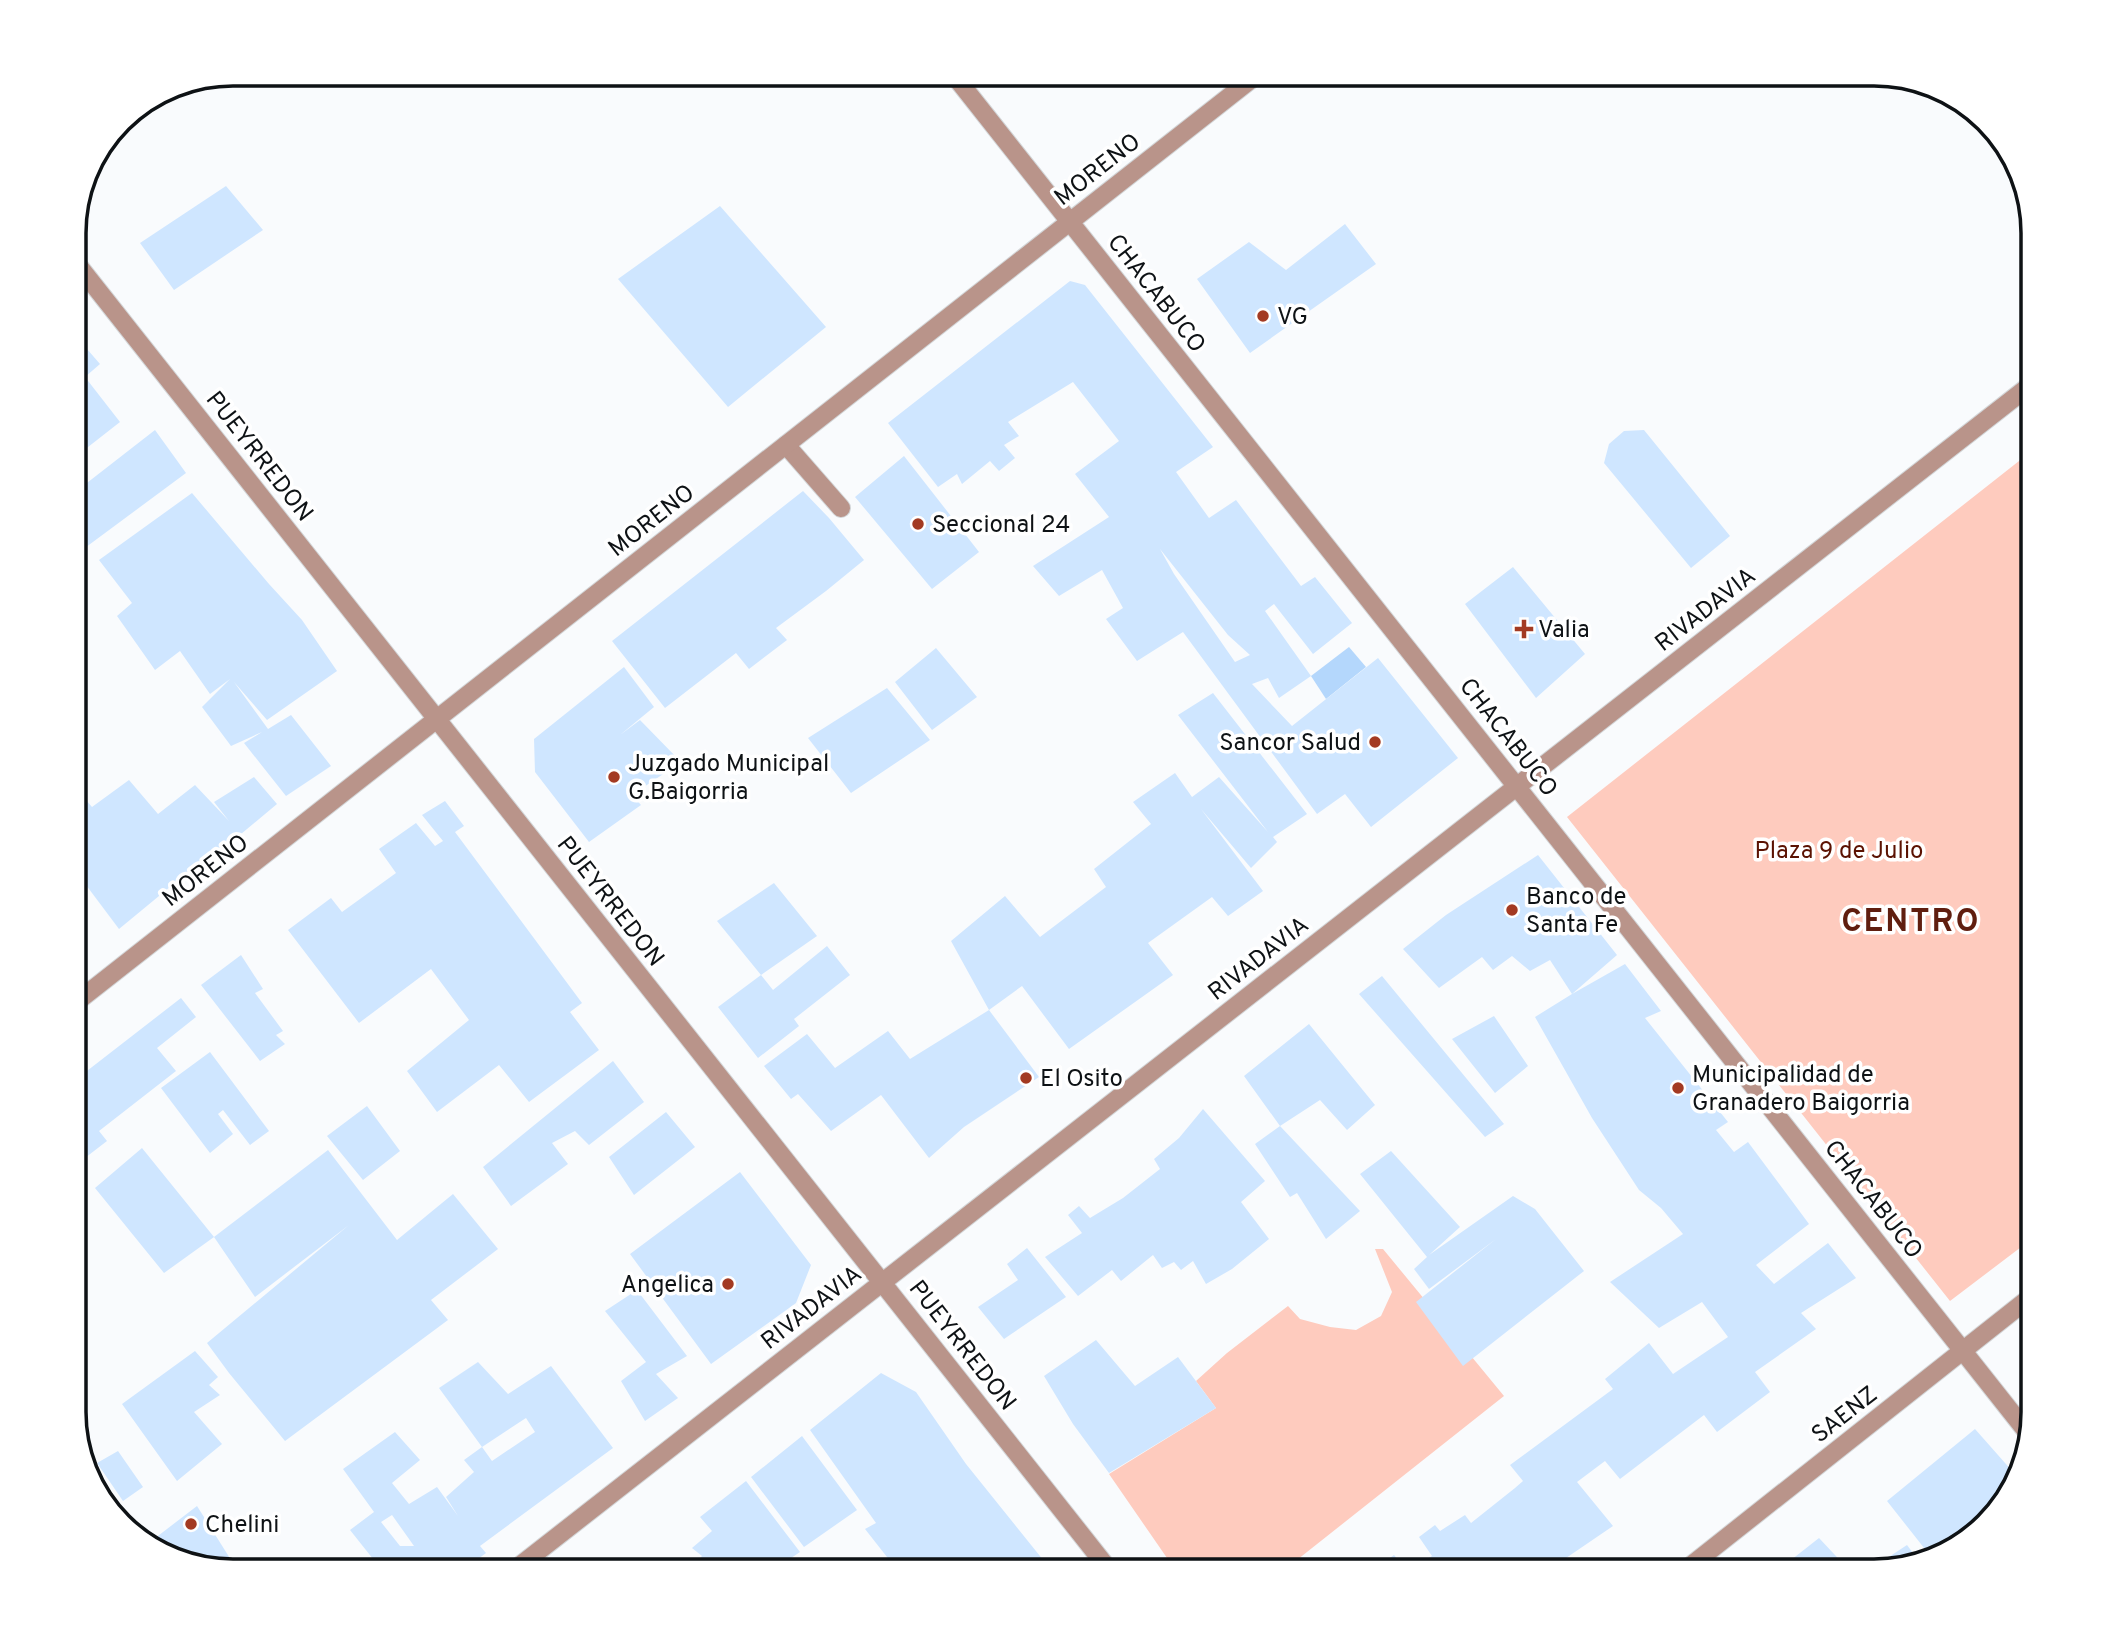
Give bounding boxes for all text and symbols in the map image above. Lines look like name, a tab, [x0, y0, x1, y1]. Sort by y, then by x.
street label: MORENO	[1049, 128, 1147, 214]
street label: CHACABUCO	[1100, 229, 1211, 360]
place label: VG	[1277, 303, 1308, 333]
marker: VG	[1255, 308, 1271, 324]
street label: PUEYRREDON	[198, 386, 319, 528]
street label: MORENO	[603, 479, 701, 565]
place label: Seccional 24	[932, 511, 1070, 541]
marker: Seccional 24	[910, 516, 926, 532]
street label: RIVADAVIA	[1650, 562, 1763, 659]
place label: Valia	[1538, 616, 1590, 646]
marker: Valia	[1516, 621, 1532, 637]
street label: CHACABUCO	[1452, 673, 1563, 804]
place label: Sancor Salud	[1219, 729, 1361, 759]
marker: Sancor Salud	[1367, 734, 1383, 750]
place label: Juzgado Municipal G.Baigorria	[628, 750, 829, 808]
marker: Juzgado Municipal G.Baigorria	[606, 769, 622, 785]
street label: MORENO	[157, 829, 255, 915]
street label: PUEYRREDON	[549, 831, 670, 973]
park label: Plaza 9 de Julio	[1755, 837, 1923, 867]
place label: Banco de Santa Fe	[1526, 883, 1626, 941]
marker: Banco de Santa Fe	[1504, 902, 1520, 918]
district label: CENTRO	[1841, 903, 1981, 943]
street label: RIVADAVIA	[1203, 911, 1316, 1008]
place label: Municipalidad de Granadero Baigorria	[1692, 1061, 1910, 1119]
place label: El Osito	[1040, 1065, 1123, 1095]
marker: El Osito	[1018, 1070, 1034, 1086]
marker: Municipalidad de Granadero Baigorria	[1670, 1080, 1686, 1096]
street label: CHACABUCO	[1817, 1135, 1928, 1266]
street label: RIVADAVIA	[756, 1260, 869, 1357]
place label: Angelica	[621, 1271, 714, 1301]
street label: PUEYRREDON	[901, 1275, 1022, 1417]
marker: Angelica	[720, 1276, 736, 1292]
street label: SAENZ	[1806, 1380, 1884, 1451]
place label: Chelini	[205, 1511, 279, 1541]
marker: Chelini	[183, 1516, 199, 1532]

